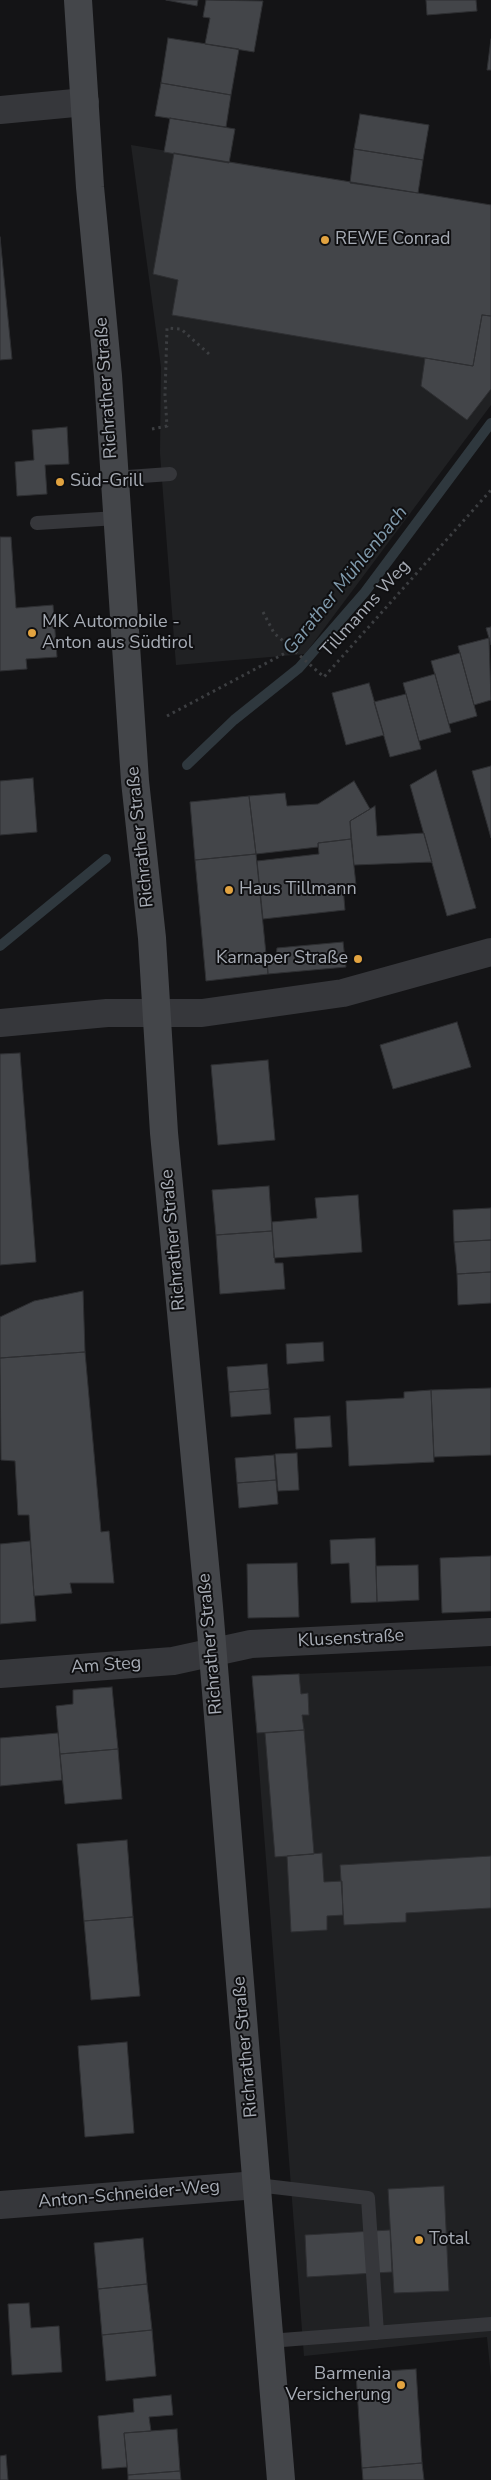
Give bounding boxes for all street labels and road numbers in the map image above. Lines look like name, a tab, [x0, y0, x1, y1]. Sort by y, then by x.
street label: Richrather Straße	[91, 317, 123, 459]
street label: Tillmanns Weg	[317, 556, 415, 662]
street label: Richrather Straße	[123, 765, 159, 909]
street label: Richrather Straße	[157, 1168, 191, 1312]
street label: Richrather Straße	[194, 1572, 228, 1716]
street label: Klusenstraße	[297, 1625, 405, 1653]
street label: Am Steg	[70, 1653, 142, 1679]
street label: Richrather Straße	[229, 1975, 263, 2119]
street label: Anton-Schneider-Weg	[37, 2176, 221, 2214]

